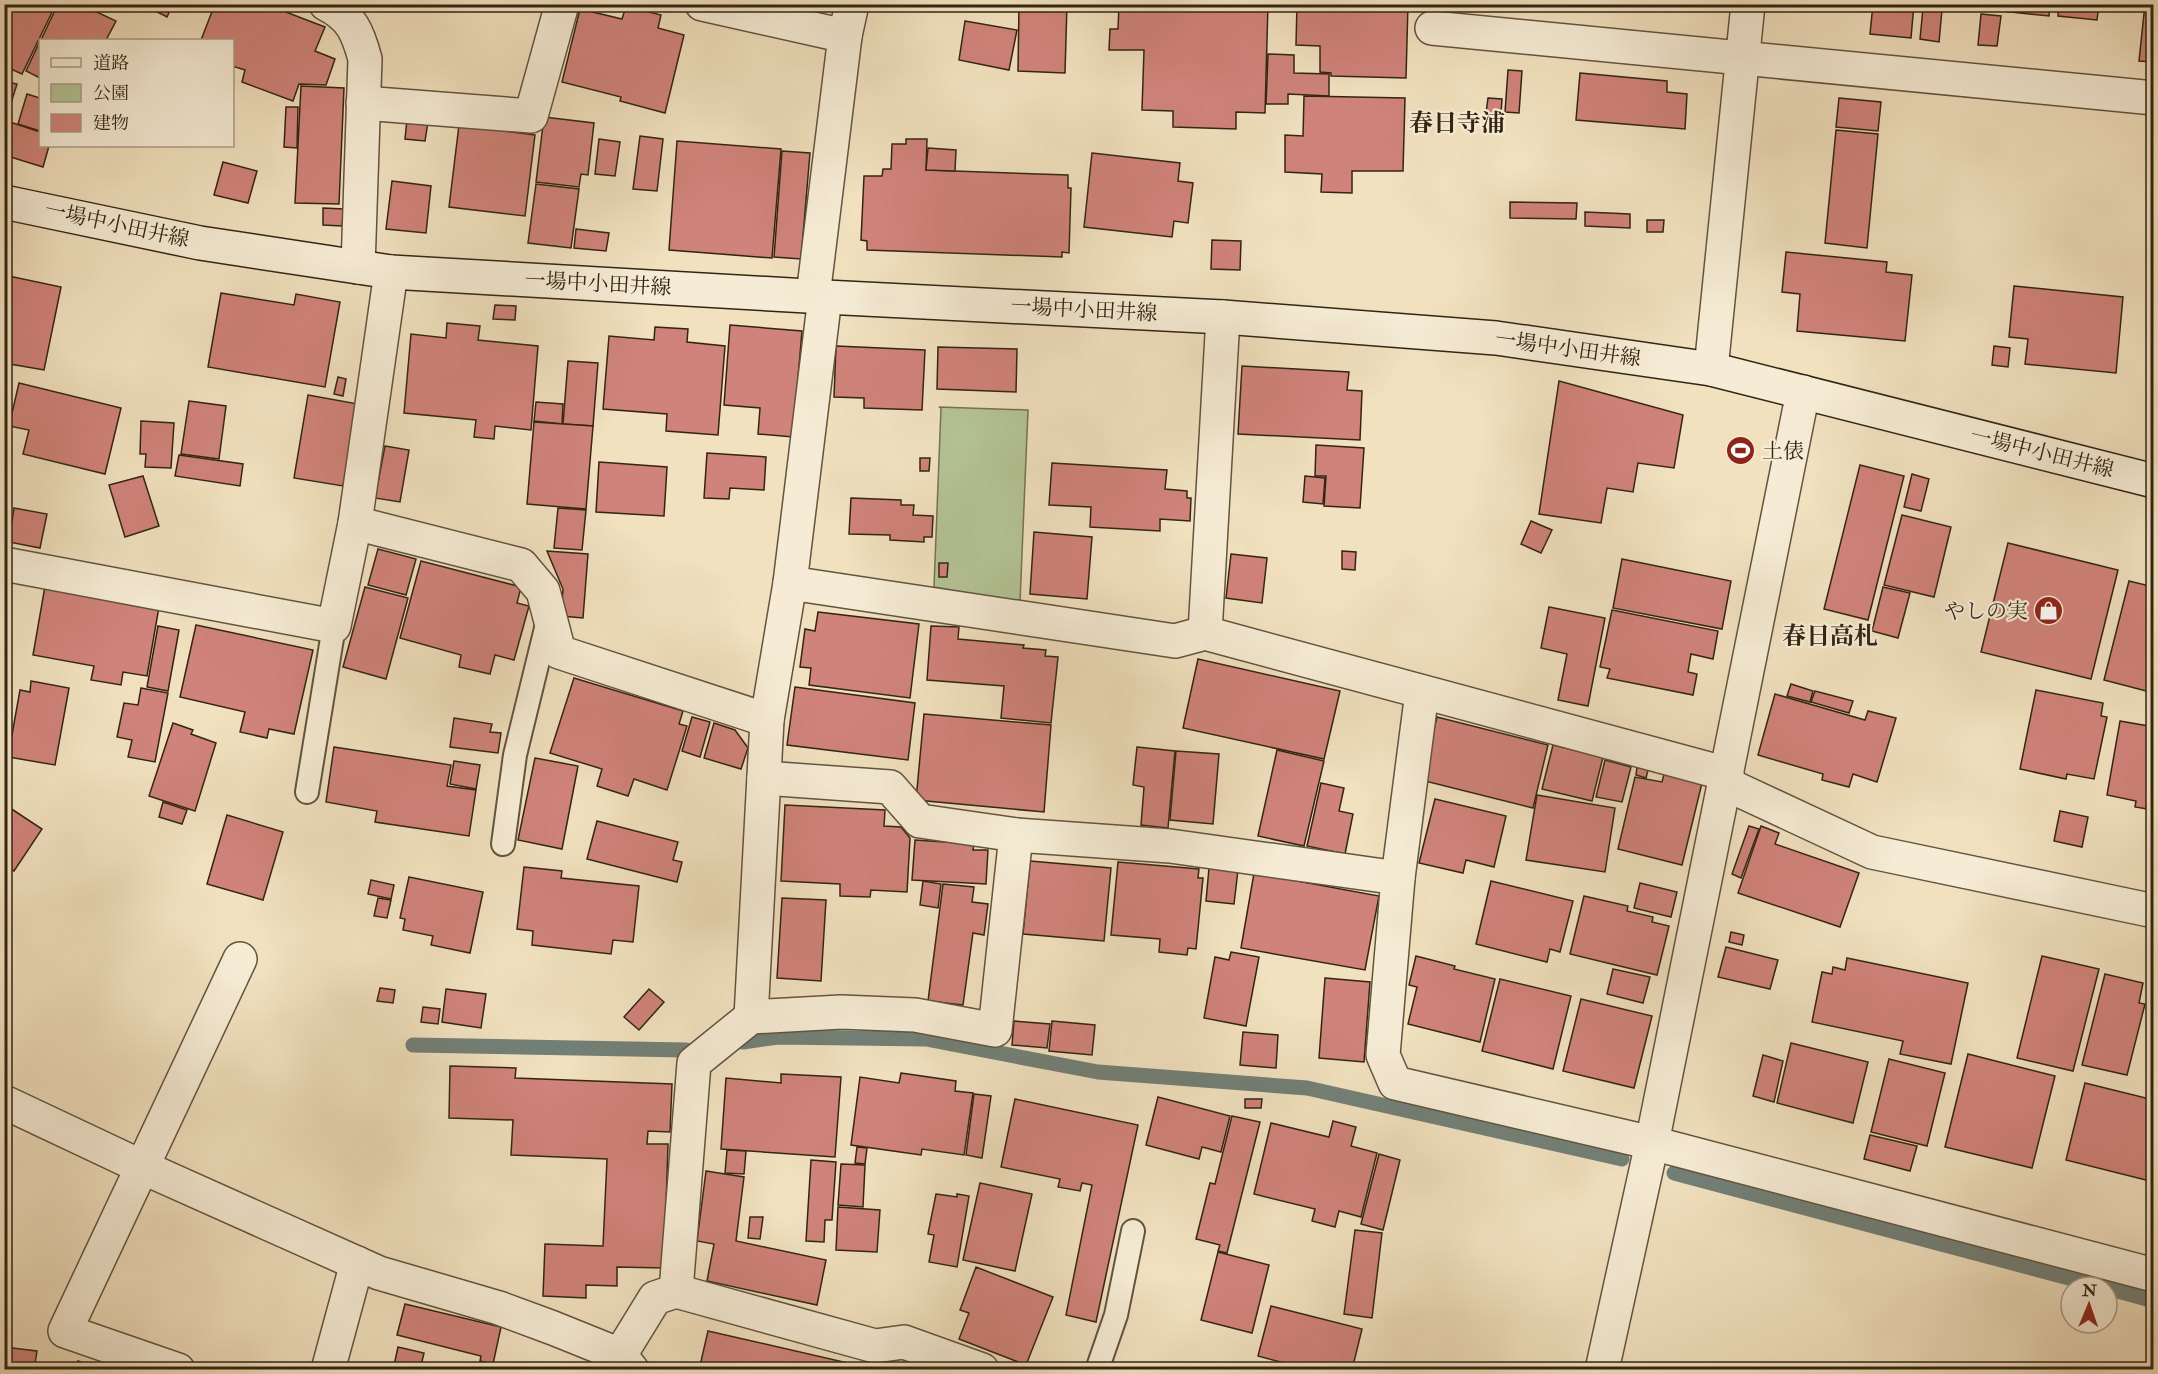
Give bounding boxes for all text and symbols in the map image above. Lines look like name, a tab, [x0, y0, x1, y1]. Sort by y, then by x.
legend	[39, 39, 234, 147]
text: 道路	[93, 52, 129, 75]
text: 公園	[93, 82, 129, 105]
district label: 春日寺浦	[1409, 108, 1505, 139]
text: 建物	[93, 112, 129, 135]
street label: 一場中小田井線	[42, 197, 192, 253]
street label: 一場中小田井線	[524, 267, 672, 301]
street label: 一場中小田井線	[1010, 293, 1158, 327]
street label: 一場中小田井線	[1493, 325, 1643, 373]
street label: 一場中小田井線	[1967, 422, 2117, 484]
sports icon: 土俵	[1725, 435, 1757, 467]
place label: 土俵	[1762, 438, 1804, 465]
shop icon: やしの実	[2033, 595, 2065, 627]
place label: やしの実	[1944, 598, 2028, 625]
district label: 春日高札	[1782, 621, 1878, 652]
north arrow	[2059, 1275, 2119, 1335]
text: N	[2081, 1281, 2098, 1301]

